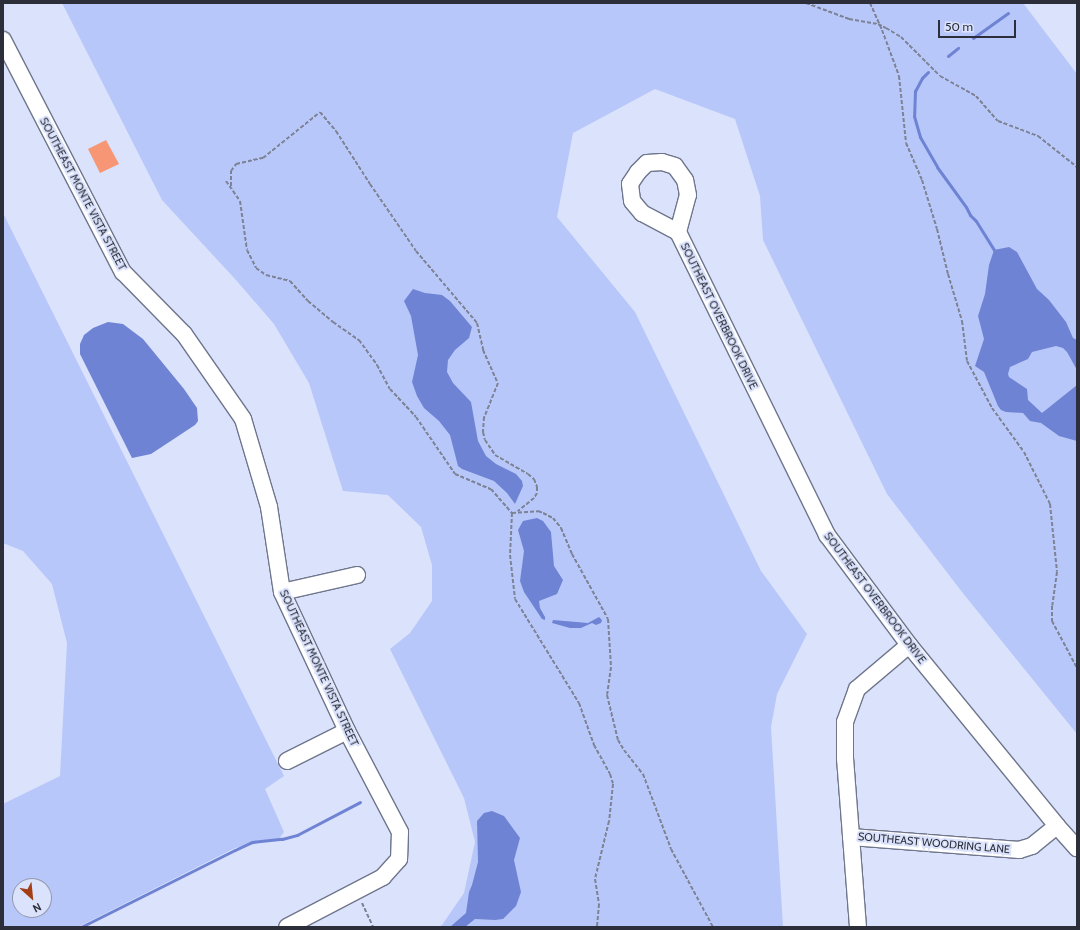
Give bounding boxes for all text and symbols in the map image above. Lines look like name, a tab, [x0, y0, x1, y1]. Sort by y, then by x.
scale bar	[940, 12, 1018, 38]
text: 50 m	[945, 19, 973, 34]
street label: SOUTHEAST MONTE VISTA STREET	[37, 115, 129, 273]
street label: SOUTHEAST OVERBROOK DRIVE	[678, 241, 760, 391]
street label: SOUTHEAST OVERBROOK DRIVE	[821, 530, 929, 666]
street label: SOUTHEAST MONTE VISTA STREET	[277, 588, 361, 748]
street label: SOUTHEAST WOODRING LANE	[857, 830, 1011, 856]
north arrow	[12, 878, 52, 918]
text: N	[30, 900, 44, 916]

